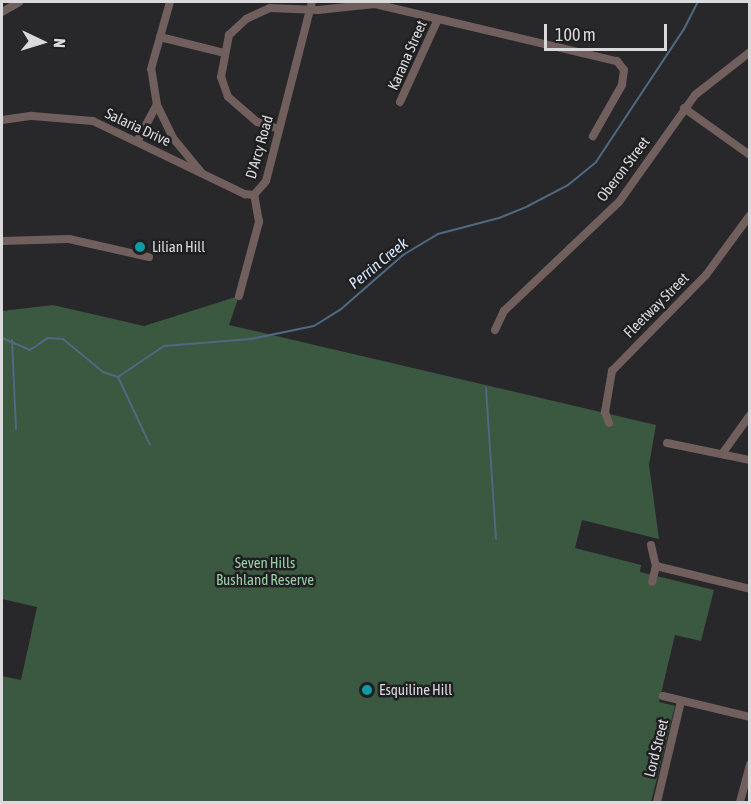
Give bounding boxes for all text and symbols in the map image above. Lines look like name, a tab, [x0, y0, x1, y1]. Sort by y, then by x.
north arrow	[12, 12, 72, 72]
scale bar	[547, 12, 670, 50]
street label: Karana Street	[384, 17, 430, 93]
text: 100 m	[555, 24, 596, 45]
text: N	[51, 38, 69, 49]
street label: Salaria Drive	[102, 104, 174, 150]
street label: D'Arcy Road	[241, 113, 277, 181]
street label: Oberon Street	[593, 133, 653, 205]
water label: Perrin Creek	[344, 233, 412, 293]
place label: Lilian Hill	[152, 238, 205, 256]
marker: Lilian Hill	[133, 240, 147, 254]
street label: Fleetway Street	[620, 269, 692, 341]
park label: Seven Hills Bushland Reserve	[216, 553, 314, 588]
place label: Esquiline Hill	[379, 681, 452, 699]
marker: Esquiline Hill	[360, 683, 374, 697]
street label: Lord Street	[640, 717, 672, 779]

